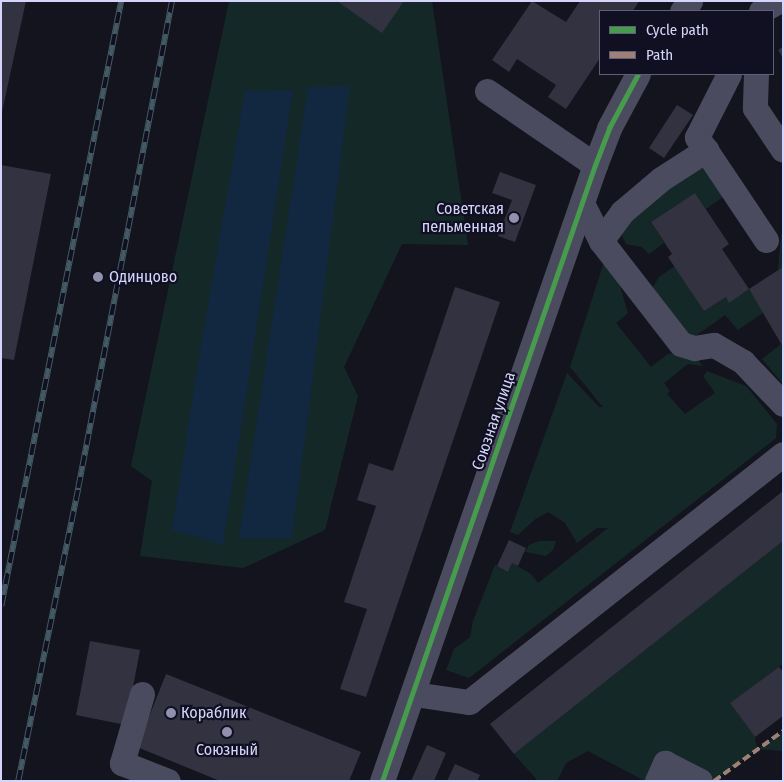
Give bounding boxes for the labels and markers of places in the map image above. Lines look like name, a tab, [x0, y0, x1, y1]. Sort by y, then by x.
place label: Советская пельменная	[422, 199, 504, 237]
marker: Советская пельменная	[508, 212, 520, 224]
place label: Одинцово	[109, 267, 177, 287]
marker: Одинцово	[91, 270, 105, 284]
place label: Кораблик	[181, 703, 246, 723]
marker: Кораблик	[165, 707, 177, 719]
marker: Союзный	[221, 726, 233, 738]
place label: Союзный	[196, 740, 258, 760]

